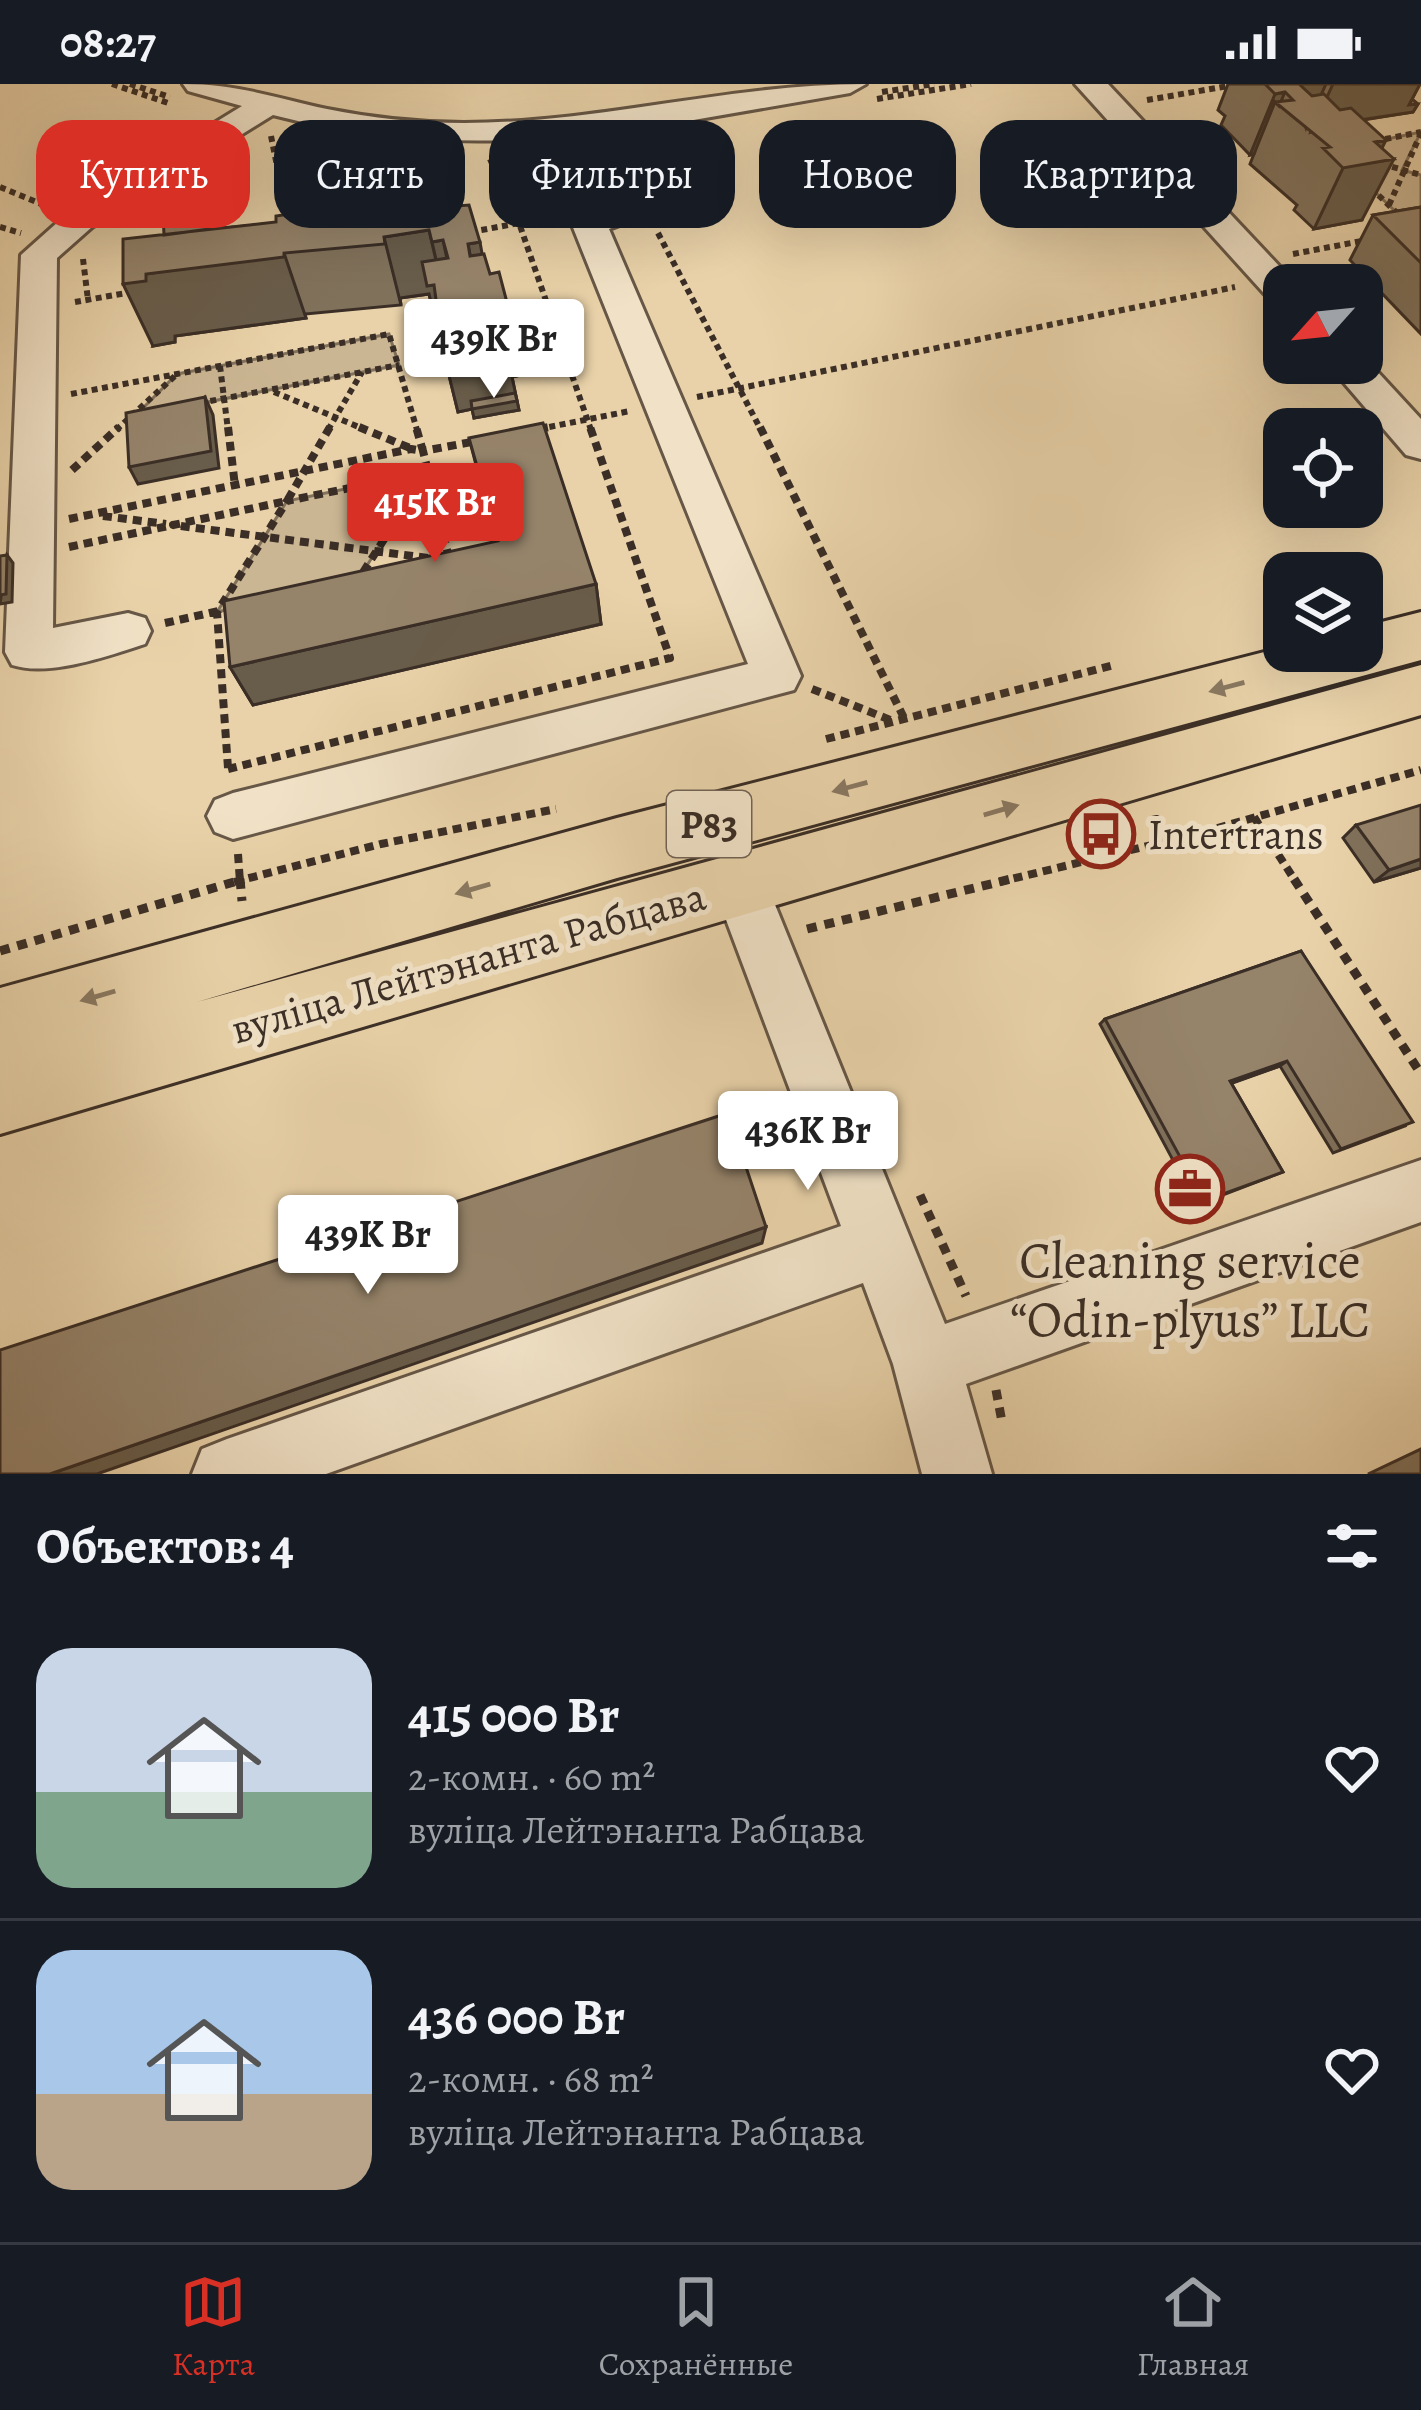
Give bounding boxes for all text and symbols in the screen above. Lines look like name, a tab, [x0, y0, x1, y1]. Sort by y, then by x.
text: 08:27	[60, 11, 156, 73]
chip: Купить	[36, 120, 250, 228]
chip: Снять	[274, 120, 465, 228]
chip: Фильтры	[489, 120, 735, 228]
chip: Новое	[759, 120, 956, 228]
chip: Квартира	[980, 120, 1237, 228]
north arrow	[1263, 264, 1383, 384]
map controls	[1263, 264, 1383, 672]
pin: 439K Br	[383, 299, 605, 401]
text: 439K Br	[431, 311, 557, 364]
button: locate	[1263, 408, 1383, 528]
pin: 415K Br	[324, 463, 546, 565]
text: 415K Br	[374, 475, 496, 528]
button: layers	[1263, 552, 1383, 672]
one-way arrow	[1208, 679, 1245, 698]
one-way arrow	[831, 778, 868, 797]
road number: Р83	[667, 791, 751, 857]
bus stop icon: Intertrans	[1066, 799, 1136, 869]
one-way arrow	[983, 800, 1020, 819]
place label: Intertrans	[1148, 806, 1324, 863]
street label: вуліца Лейтэнанта Рабцава	[224, 867, 713, 1057]
one-way arrow	[454, 881, 491, 899]
one-way arrow	[79, 988, 116, 1007]
pin: 436K Br	[697, 1091, 919, 1193]
text: 436K Br	[745, 1103, 871, 1156]
office icon: Cleaning service “Odin-plyus” LLC	[1155, 1154, 1225, 1224]
pin: 439K Br	[257, 1195, 479, 1297]
text: 439K Br	[305, 1207, 431, 1260]
place label: Cleaning service “Odin-plyus” LLC	[1010, 1226, 1370, 1355]
text: Объектов: 4	[36, 1511, 294, 1581]
icon: filters	[1319, 1513, 1385, 1579]
text: 415 000 Br	[408, 1680, 619, 1750]
icon: home	[132, 1696, 276, 1840]
icon: heart	[1319, 1735, 1385, 1801]
text: 2-комн. · 60 m²	[408, 1750, 655, 1803]
text: вуліца Лейтэнанта Рабцава	[408, 1803, 864, 1856]
text: 436 000 Br	[408, 1982, 625, 2052]
icon: home	[132, 1998, 276, 2142]
icon: heart	[1319, 2037, 1385, 2103]
text: 2-комн. · 68 m²	[408, 2052, 654, 2105]
text: вуліца Лейтэнанта Рабцава	[408, 2105, 864, 2158]
tab: Карта	[172, 2269, 255, 2386]
tab: Сохранённые	[599, 2269, 793, 2386]
tab: Главная	[1137, 2269, 1249, 2386]

